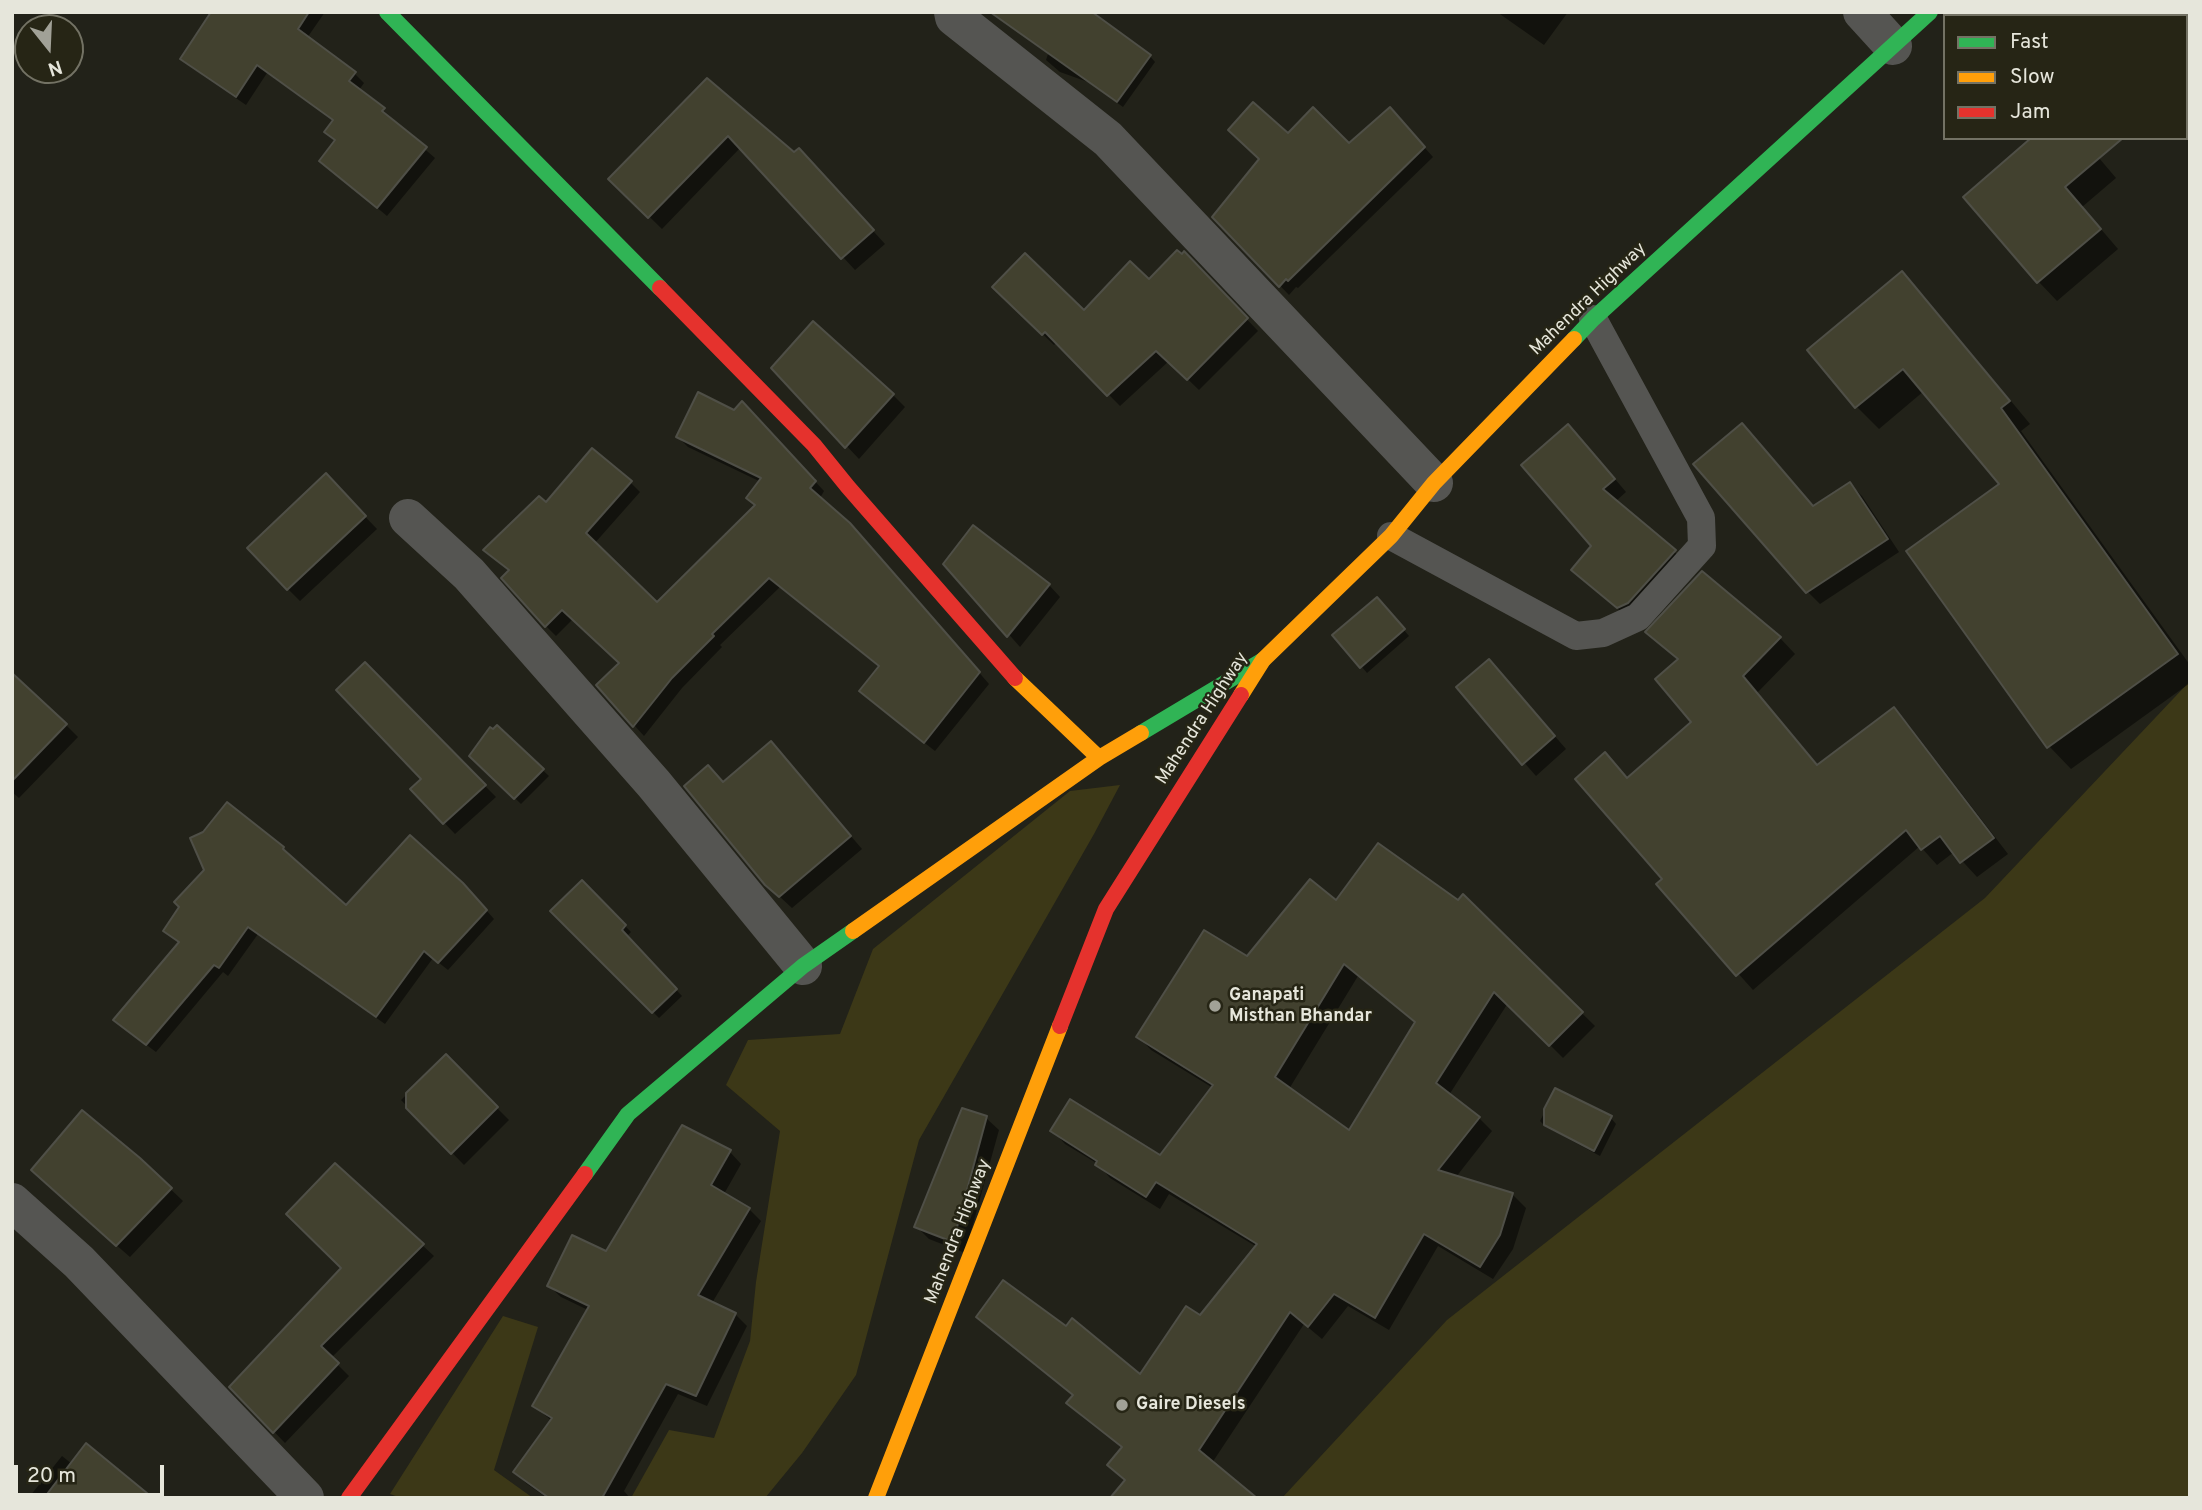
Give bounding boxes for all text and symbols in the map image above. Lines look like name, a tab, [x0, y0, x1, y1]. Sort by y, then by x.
north arrow	[14, 14, 84, 84]
legend	[1943, 14, 2188, 140]
text: Fast	[2010, 29, 2049, 56]
text: N	[45, 54, 65, 81]
text: Slow	[2010, 64, 2055, 91]
text: Jam	[2010, 99, 2051, 126]
street label: Mahendra Highway	[1526, 239, 1652, 361]
street label: Mahendra Highway	[1152, 649, 1254, 789]
place label: Ganapati Misthan Bhandar	[1229, 985, 1372, 1028]
marker: Ganapati Misthan Bhandar	[1207, 998, 1223, 1014]
street label: Mahendra Highway	[921, 1157, 997, 1307]
place label: Gaire Diesels	[1136, 1394, 1246, 1416]
marker: Gaire Diesels	[1114, 1397, 1130, 1413]
scale bar	[18, 1450, 168, 1494]
text: 20 m	[27, 1463, 76, 1490]

